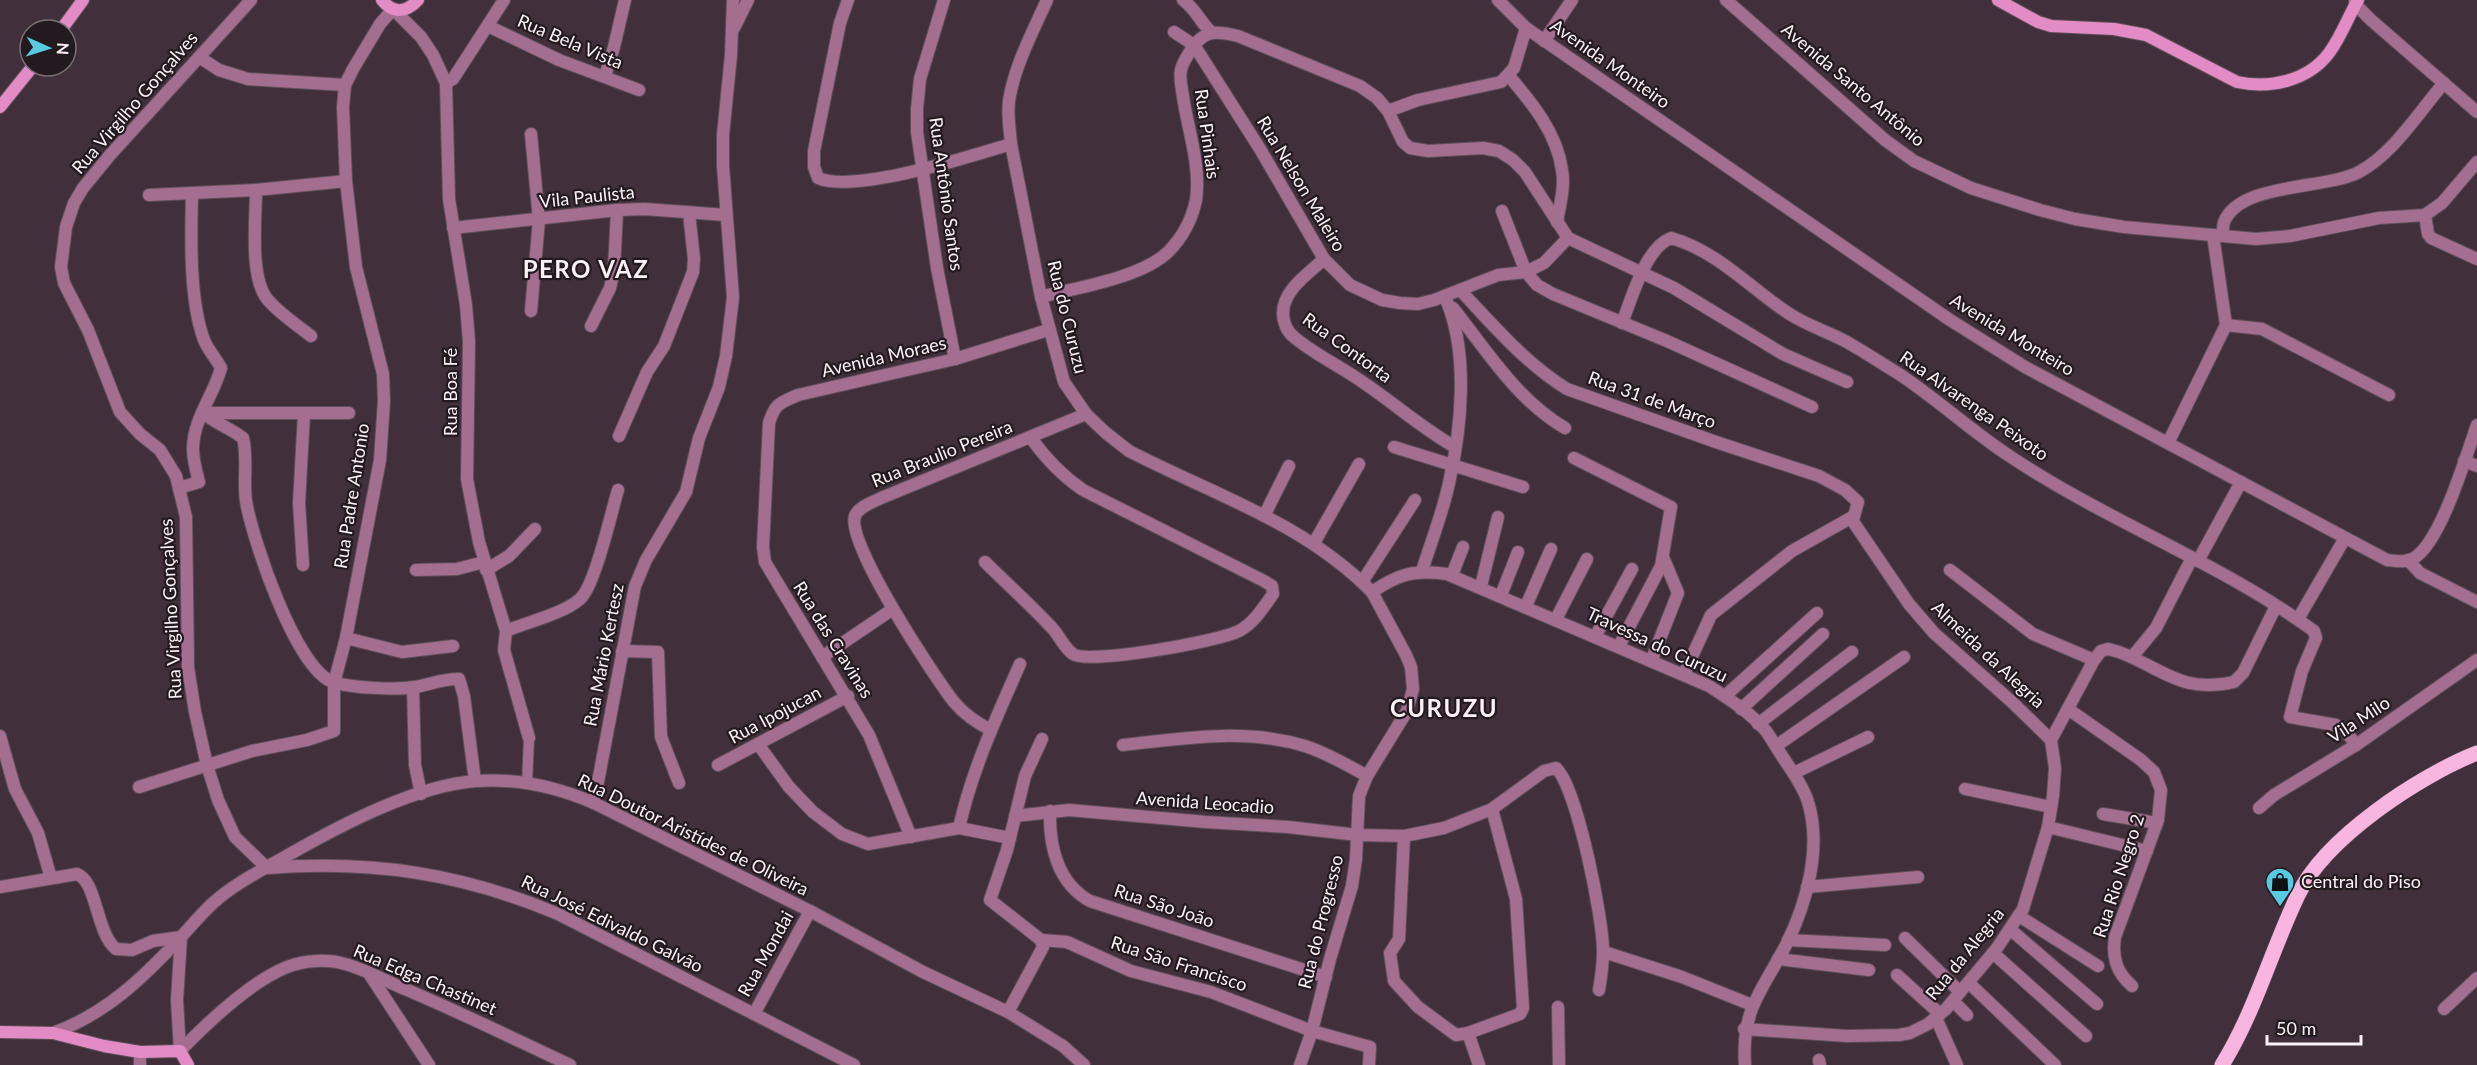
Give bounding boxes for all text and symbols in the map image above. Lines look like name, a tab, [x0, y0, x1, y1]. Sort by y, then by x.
street label: Rua Bela Vista	[514, 9, 626, 73]
street label: Avenida Monteiro	[1546, 14, 1675, 113]
north arrow	[18, 18, 78, 78]
street label: Avenida Santo Antônio	[1777, 18, 1930, 151]
street label: Rua Virgilho Gonçalves	[67, 27, 202, 178]
text: N	[54, 42, 73, 55]
street label: Rua Pinhais	[1191, 87, 1225, 181]
street label: Rua Nelson Maleiro	[1253, 112, 1351, 255]
street label: Rua Antônio Santos	[925, 116, 969, 272]
street label: Vila Paulista	[538, 180, 636, 212]
district label: PERO VAZ	[523, 254, 649, 283]
street label: Rua do Curuzu	[1043, 258, 1093, 376]
street label: Avenida Monteiro	[1946, 288, 2079, 380]
street label: Rua Contorta	[1299, 307, 1397, 387]
street label: Avenida Moraes	[819, 331, 948, 381]
street label: Rua Alvarenga Peixoto	[1896, 346, 2053, 465]
street label: Rua Boa Fé	[439, 348, 461, 436]
street label: Rua 31 de Março	[1585, 366, 1719, 432]
street label: Rua Braulio Pereira	[868, 415, 1015, 491]
street label: Rua Padre Antonio	[329, 422, 373, 570]
street label: Rua Virgilho Gonçalves	[154, 518, 186, 700]
street label: Rua das Cravinas	[789, 577, 879, 702]
street label: Rua Mário Kertesz	[578, 582, 628, 728]
street label: Almeida da Alegria	[1928, 596, 2050, 712]
street label: Travessa do Curuzu	[1583, 602, 1731, 686]
street label: Rua Ipojucan	[724, 681, 825, 748]
street label: Vila Milo	[2323, 691, 2394, 747]
district label: CURUZU	[1390, 693, 1498, 722]
street label: Rua Doutor Aristídes de Oliveira	[574, 769, 812, 900]
street label: Avenida Leocadio	[1135, 786, 1275, 818]
street label: Rua Rio Negro 2	[2088, 811, 2148, 940]
street label: Rua do Progresso	[1293, 853, 1347, 991]
shop icon: Central do Piso	[2264, 866, 2296, 908]
street label: Rua José Edivaldo Galvão	[518, 869, 707, 977]
place label: Central do Piso	[2301, 870, 2421, 892]
street label: Rua São João	[1111, 879, 1217, 932]
street label: Rua da Alegria	[1920, 903, 2008, 1004]
street label: Rua Mondai	[733, 907, 798, 1000]
street label: Rua São Francisco	[1108, 931, 1250, 995]
street label: Rua Edga Chastinet	[351, 939, 501, 1019]
scale bar	[2267, 1008, 2362, 1046]
text: 50 m	[2276, 1017, 2316, 1039]

